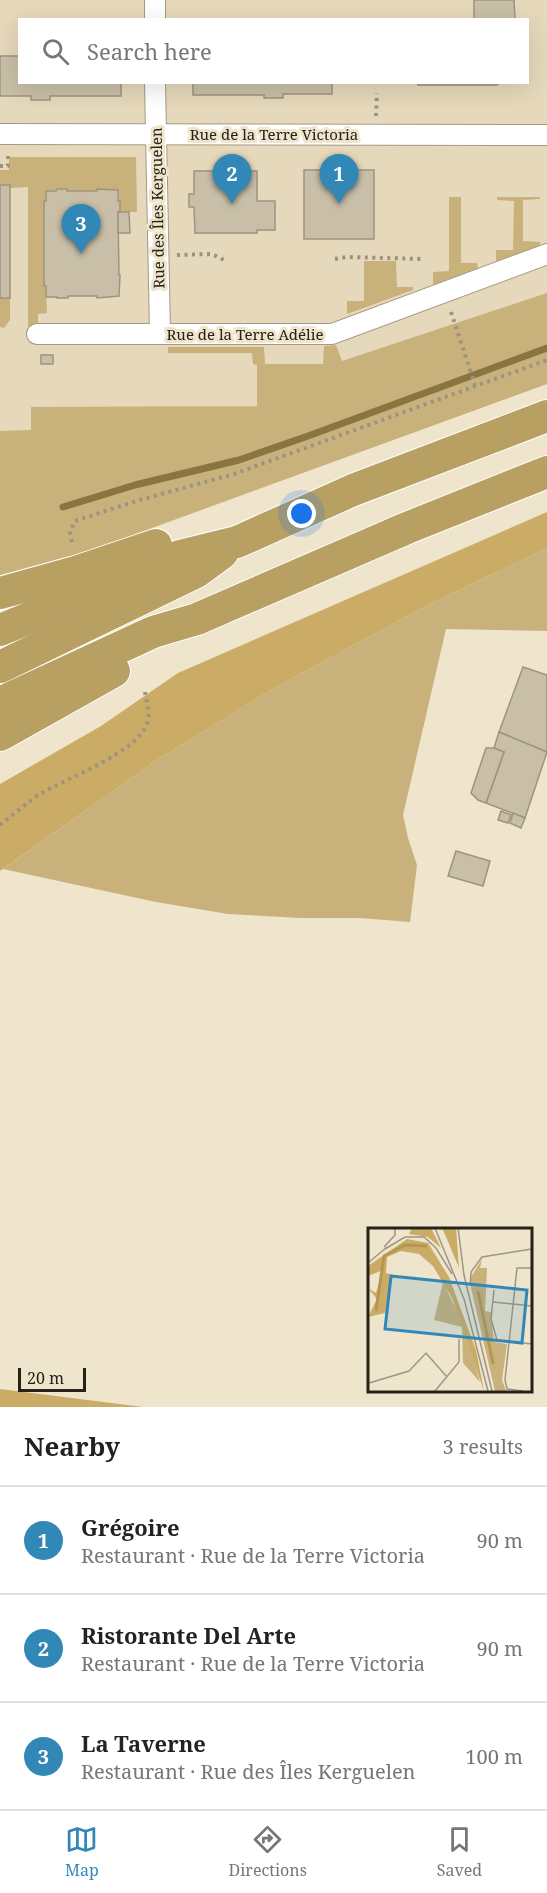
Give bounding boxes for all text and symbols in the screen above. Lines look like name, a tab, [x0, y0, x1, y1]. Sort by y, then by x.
search box	[18, 18, 529, 84]
icon: search	[39, 35, 72, 68]
text: Search here	[87, 36, 212, 66]
street label: Rue de la Terre Victoria	[190, 124, 358, 144]
street label: Rue des Îles Kerguelen	[146, 127, 168, 289]
pin: 2	[212, 154, 252, 204]
pin: 1	[320, 154, 358, 204]
pin: 3	[62, 204, 100, 254]
street label: Rue de la Terre Adélie	[167, 324, 323, 344]
your location	[287, 499, 316, 528]
inset map	[368, 1228, 532, 1392]
scale bar	[18, 1365, 86, 1392]
text: 20 m	[27, 1367, 64, 1389]
text: Nearby	[24, 1428, 120, 1464]
text: 3 results	[443, 1433, 523, 1460]
text: Grégoire	[81, 1512, 180, 1542]
text: 1	[38, 1527, 49, 1554]
text: 90 m	[477, 1527, 523, 1554]
text: Restaurant · Rue de la Terre Victoria	[81, 1542, 425, 1569]
text: Ristorante Del Arte	[81, 1620, 296, 1650]
text: 2	[38, 1635, 49, 1662]
text: 90 m	[477, 1635, 523, 1662]
text: Restaurant · Rue de la Terre Victoria	[81, 1650, 425, 1677]
text: La Taverne	[81, 1728, 206, 1758]
text: 3	[38, 1743, 49, 1770]
text: 100 m	[465, 1743, 523, 1770]
text: Restaurant · Rue des Îles Kerguelen	[81, 1758, 416, 1785]
tab: Map	[65, 1823, 99, 1881]
tab: Directions	[229, 1823, 307, 1881]
tab: Saved	[437, 1823, 482, 1881]

